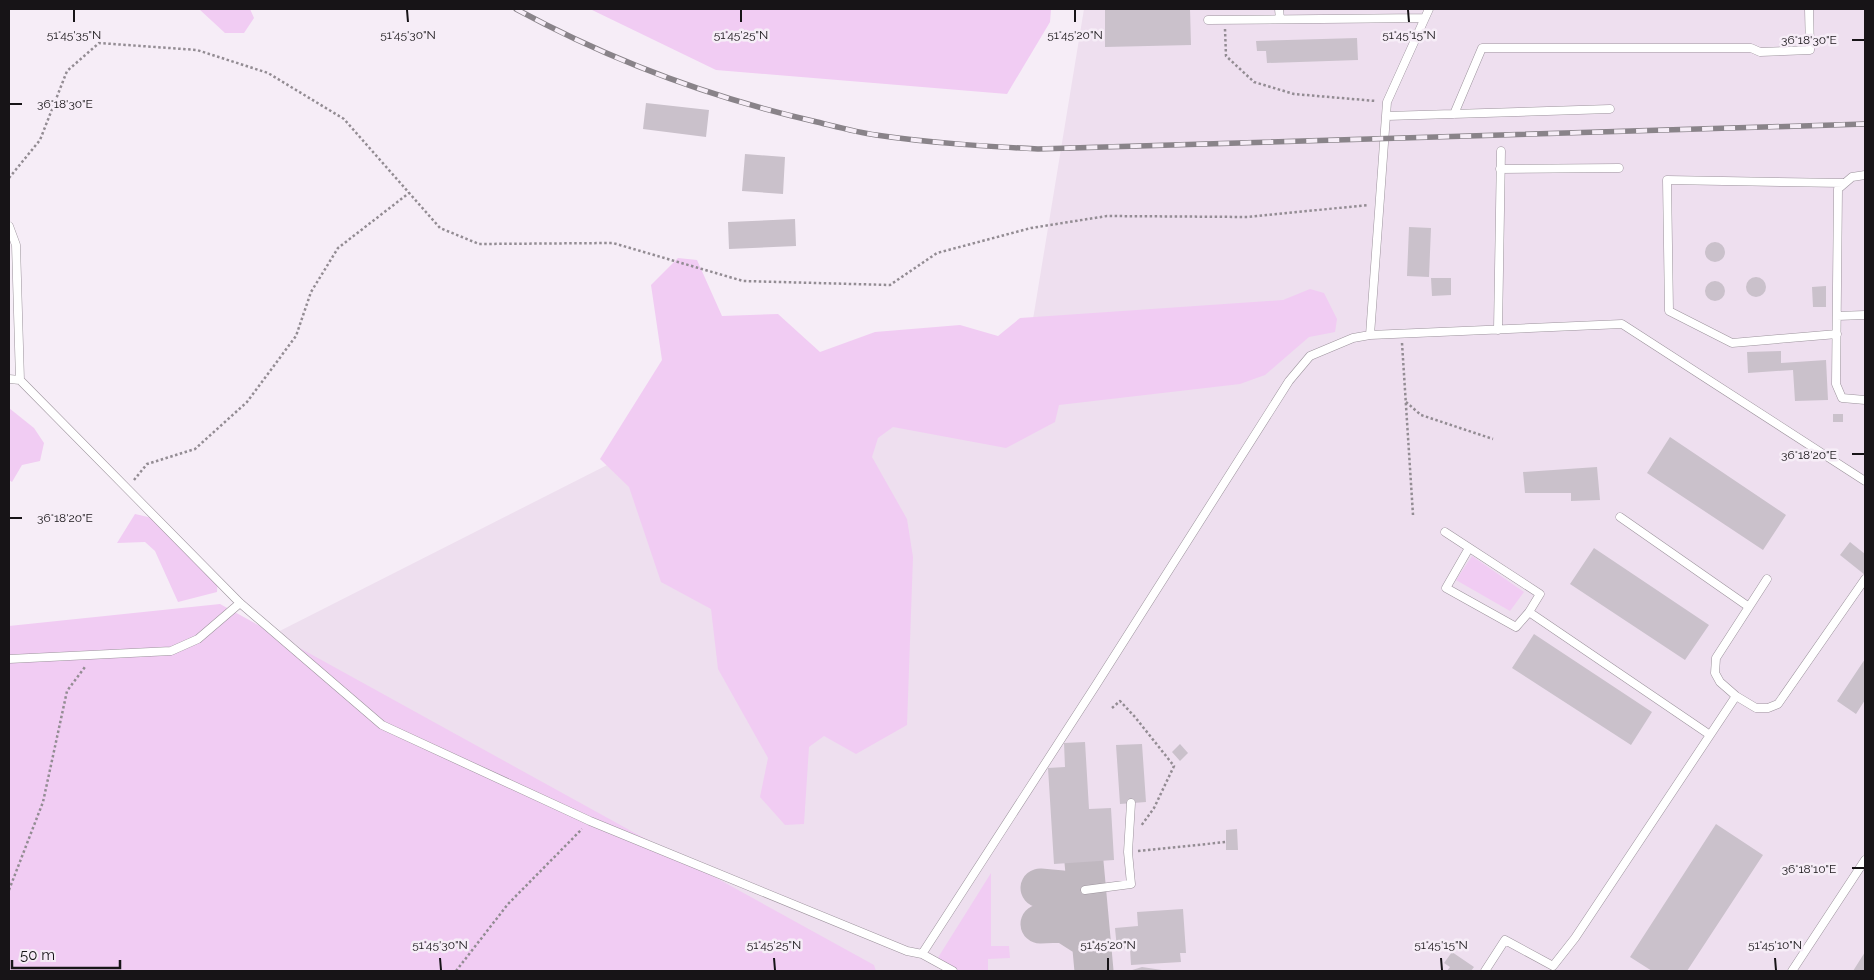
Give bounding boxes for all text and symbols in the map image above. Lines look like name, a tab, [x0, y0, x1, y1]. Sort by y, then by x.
text: 51°45'35"N	[47, 28, 101, 42]
text: 51°45'30"N	[380, 28, 436, 42]
text: 51°45'25"N	[714, 28, 768, 42]
text: 51°45'20"N	[1047, 28, 1103, 42]
text: 51°45'15"N	[1382, 28, 1436, 42]
text: 36°18'30"E	[1781, 33, 1837, 47]
text: 36°18'30"E	[37, 97, 93, 111]
text: 36°18'20"E	[1781, 448, 1837, 462]
text: 36°18'20"E	[37, 511, 93, 525]
text: 36°18'10"E	[1782, 862, 1836, 876]
scale bar	[12, 938, 120, 970]
text: 51°45'30"N	[412, 938, 468, 952]
text: 51°45'25"N	[747, 938, 801, 952]
text: 51°45'20"N	[1080, 938, 1136, 952]
text: 51°45'15"N	[1414, 938, 1468, 952]
text: 51°45'10"N	[1748, 938, 1802, 952]
text: 50 m	[20, 946, 55, 964]

